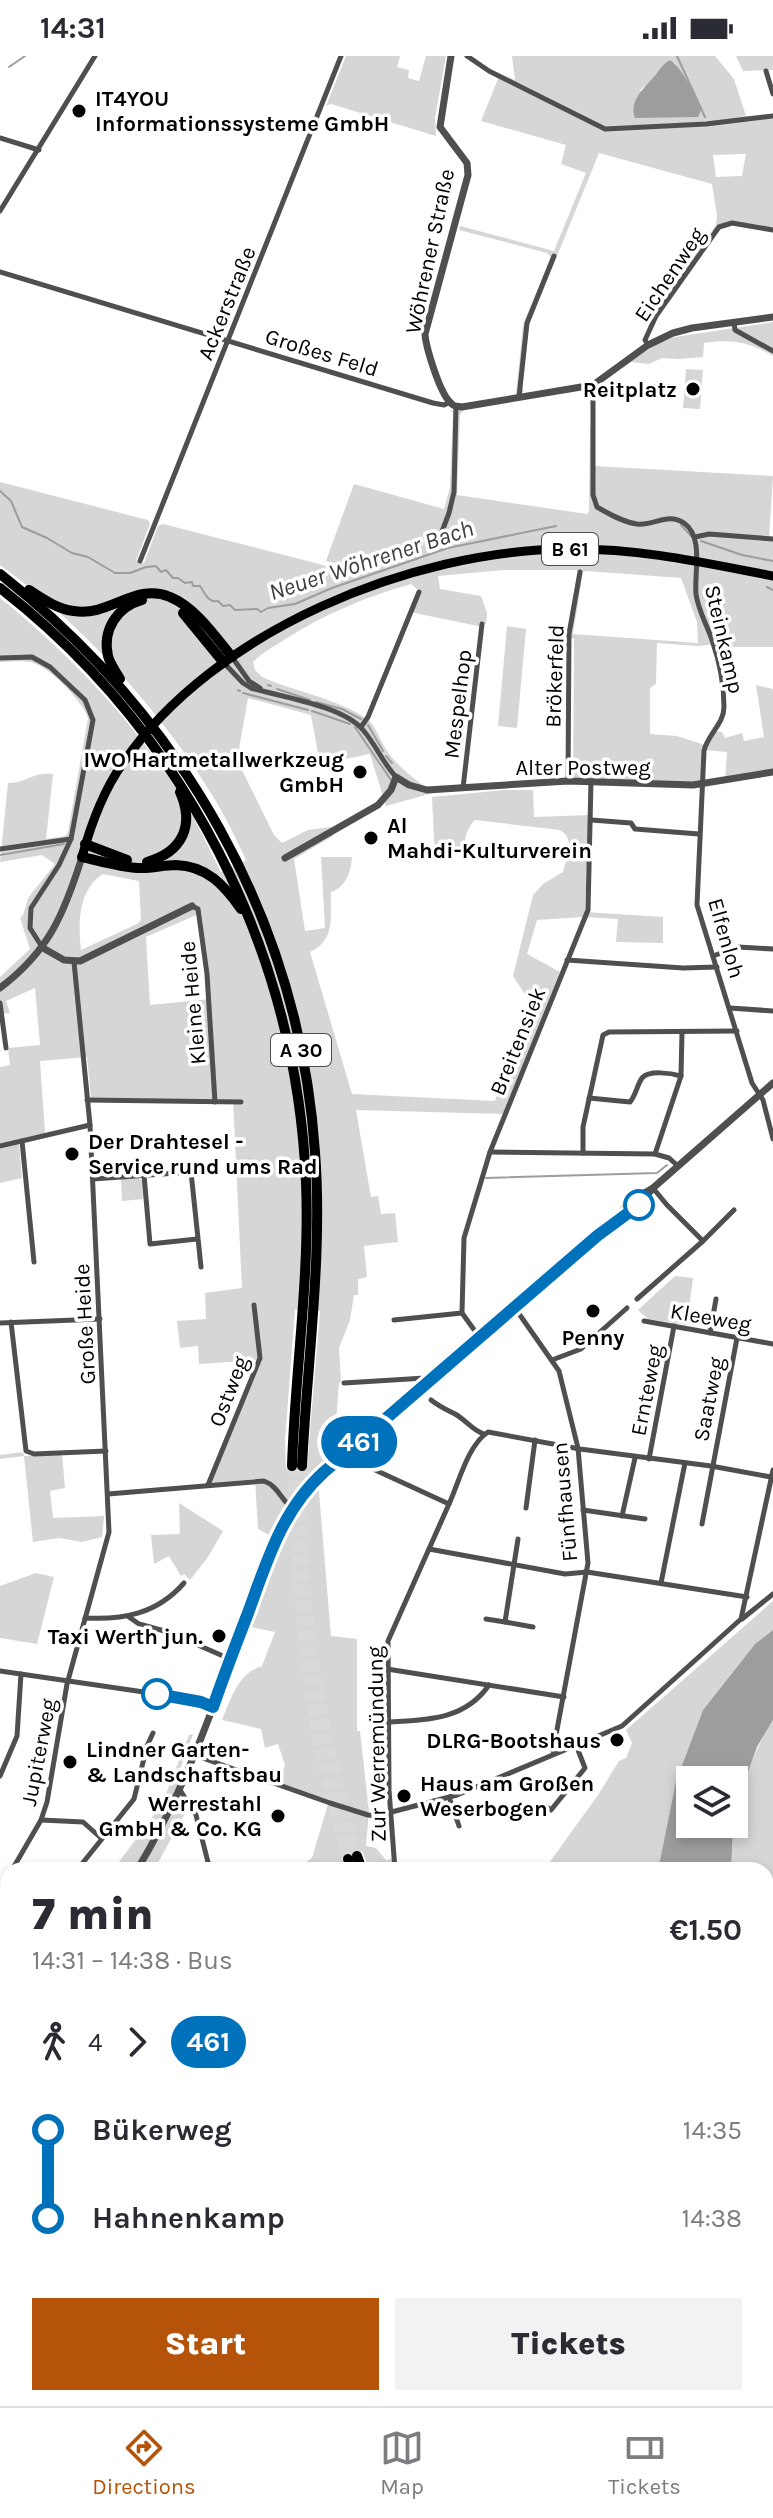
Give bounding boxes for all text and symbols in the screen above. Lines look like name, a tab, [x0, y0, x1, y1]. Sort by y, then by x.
text: 14:31	[40, 10, 106, 46]
place label: IT4YOU Informationssysteme GmbH	[95, 86, 389, 137]
marker: IT4YOU Informationssysteme GmbH	[70, 102, 88, 120]
street label: Wöhrener Straße	[400, 166, 460, 336]
street label: Eichenweg	[629, 222, 711, 327]
street label: Ackerstraße	[192, 243, 262, 364]
street label: Großes Feld	[262, 323, 382, 383]
place label: Reitplatz	[583, 377, 677, 403]
marker: Reitplatz	[684, 380, 702, 398]
water label: Neuer Wöhrener Bach	[265, 514, 477, 606]
road number: B 61	[542, 533, 598, 565]
street label: Steinkamp	[699, 582, 749, 696]
street label: Brökerfeld	[540, 624, 570, 728]
street label: Mespelhop	[438, 648, 478, 760]
place label: IWO Hartmetallwerkzeug GmbH	[84, 747, 344, 798]
street label: Alter Postweg	[515, 755, 651, 781]
marker: IWO Hartmetallwerkzeug GmbH	[351, 763, 369, 781]
place label: Al Mahdi-Kulturverein	[387, 813, 592, 864]
marker: Al Mahdi-Kulturverein	[362, 829, 380, 847]
street label: Elfenloh	[702, 895, 750, 981]
street label: Kleine Heide	[175, 940, 211, 1066]
street label: Breitensiek	[484, 984, 551, 1099]
road number: A 30	[271, 1034, 331, 1066]
place label: Der Drahtesel - Service rund ums Rad	[88, 1129, 317, 1180]
marker: Der Drahtesel - Service rund ums Rad	[63, 1145, 81, 1163]
unlabelled marker	[624, 1190, 654, 1220]
street label: Große Heide	[69, 1263, 101, 1385]
street label: Kleeweg	[668, 1298, 754, 1338]
marker: Penny	[584, 1302, 602, 1320]
place label: Penny	[562, 1325, 624, 1351]
street label: Ernteweg	[625, 1342, 669, 1438]
street label: Ostweg	[204, 1352, 254, 1430]
street label: Saatweg	[688, 1354, 730, 1444]
line badge: 461	[313, 1416, 405, 1468]
text: 461	[337, 1425, 381, 1458]
street label: Fünfhausen	[547, 1441, 583, 1563]
place label: Taxi Werth jun.	[48, 1624, 203, 1650]
marker: Taxi Werth jun.	[210, 1627, 228, 1645]
street label: Zur Werremündung	[362, 1645, 392, 1842]
unlabelled marker	[142, 1679, 172, 1709]
street label: Jupiterweg	[16, 1696, 62, 1808]
place label: DLRG-Bootshaus	[426, 1728, 601, 1754]
marker: DLRG-Bootshaus	[608, 1731, 626, 1749]
place label: Lindner Garten- & Landschaftsbau	[86, 1737, 282, 1788]
marker: Lindner Garten- & Landschaftsbau	[61, 1753, 79, 1771]
map controls	[676, 1766, 748, 1838]
button: layers	[676, 1766, 748, 1838]
place label: Haus am Großen Weserbogen	[420, 1771, 594, 1822]
marker: Haus am Großen Weserbogen	[395, 1787, 413, 1805]
place label: Werrestahl GmbH & Co. KG	[99, 1791, 262, 1842]
marker: Werrestahl GmbH & Co. KG	[269, 1807, 287, 1825]
text: 7 min	[32, 1889, 154, 1940]
text: €1.50	[669, 1912, 742, 1948]
text: 14:31 – 14:38 · Bus	[32, 1945, 233, 1976]
icon: walk	[32, 2020, 76, 2064]
icon: forward	[115, 2020, 159, 2064]
text: 461	[187, 2025, 230, 2058]
text: 4	[88, 2027, 103, 2058]
text: Bükerweg	[92, 2112, 232, 2148]
text: 14:35	[683, 2115, 742, 2146]
text: Hahnenkamp	[92, 2200, 285, 2236]
text: 14:38	[682, 2203, 742, 2234]
button: Start	[32, 2298, 379, 2390]
button: Tickets	[395, 2298, 742, 2390]
tab: Directions	[92, 2426, 196, 2500]
tab: Map	[380, 2426, 424, 2500]
tab: Tickets	[608, 2426, 681, 2500]

